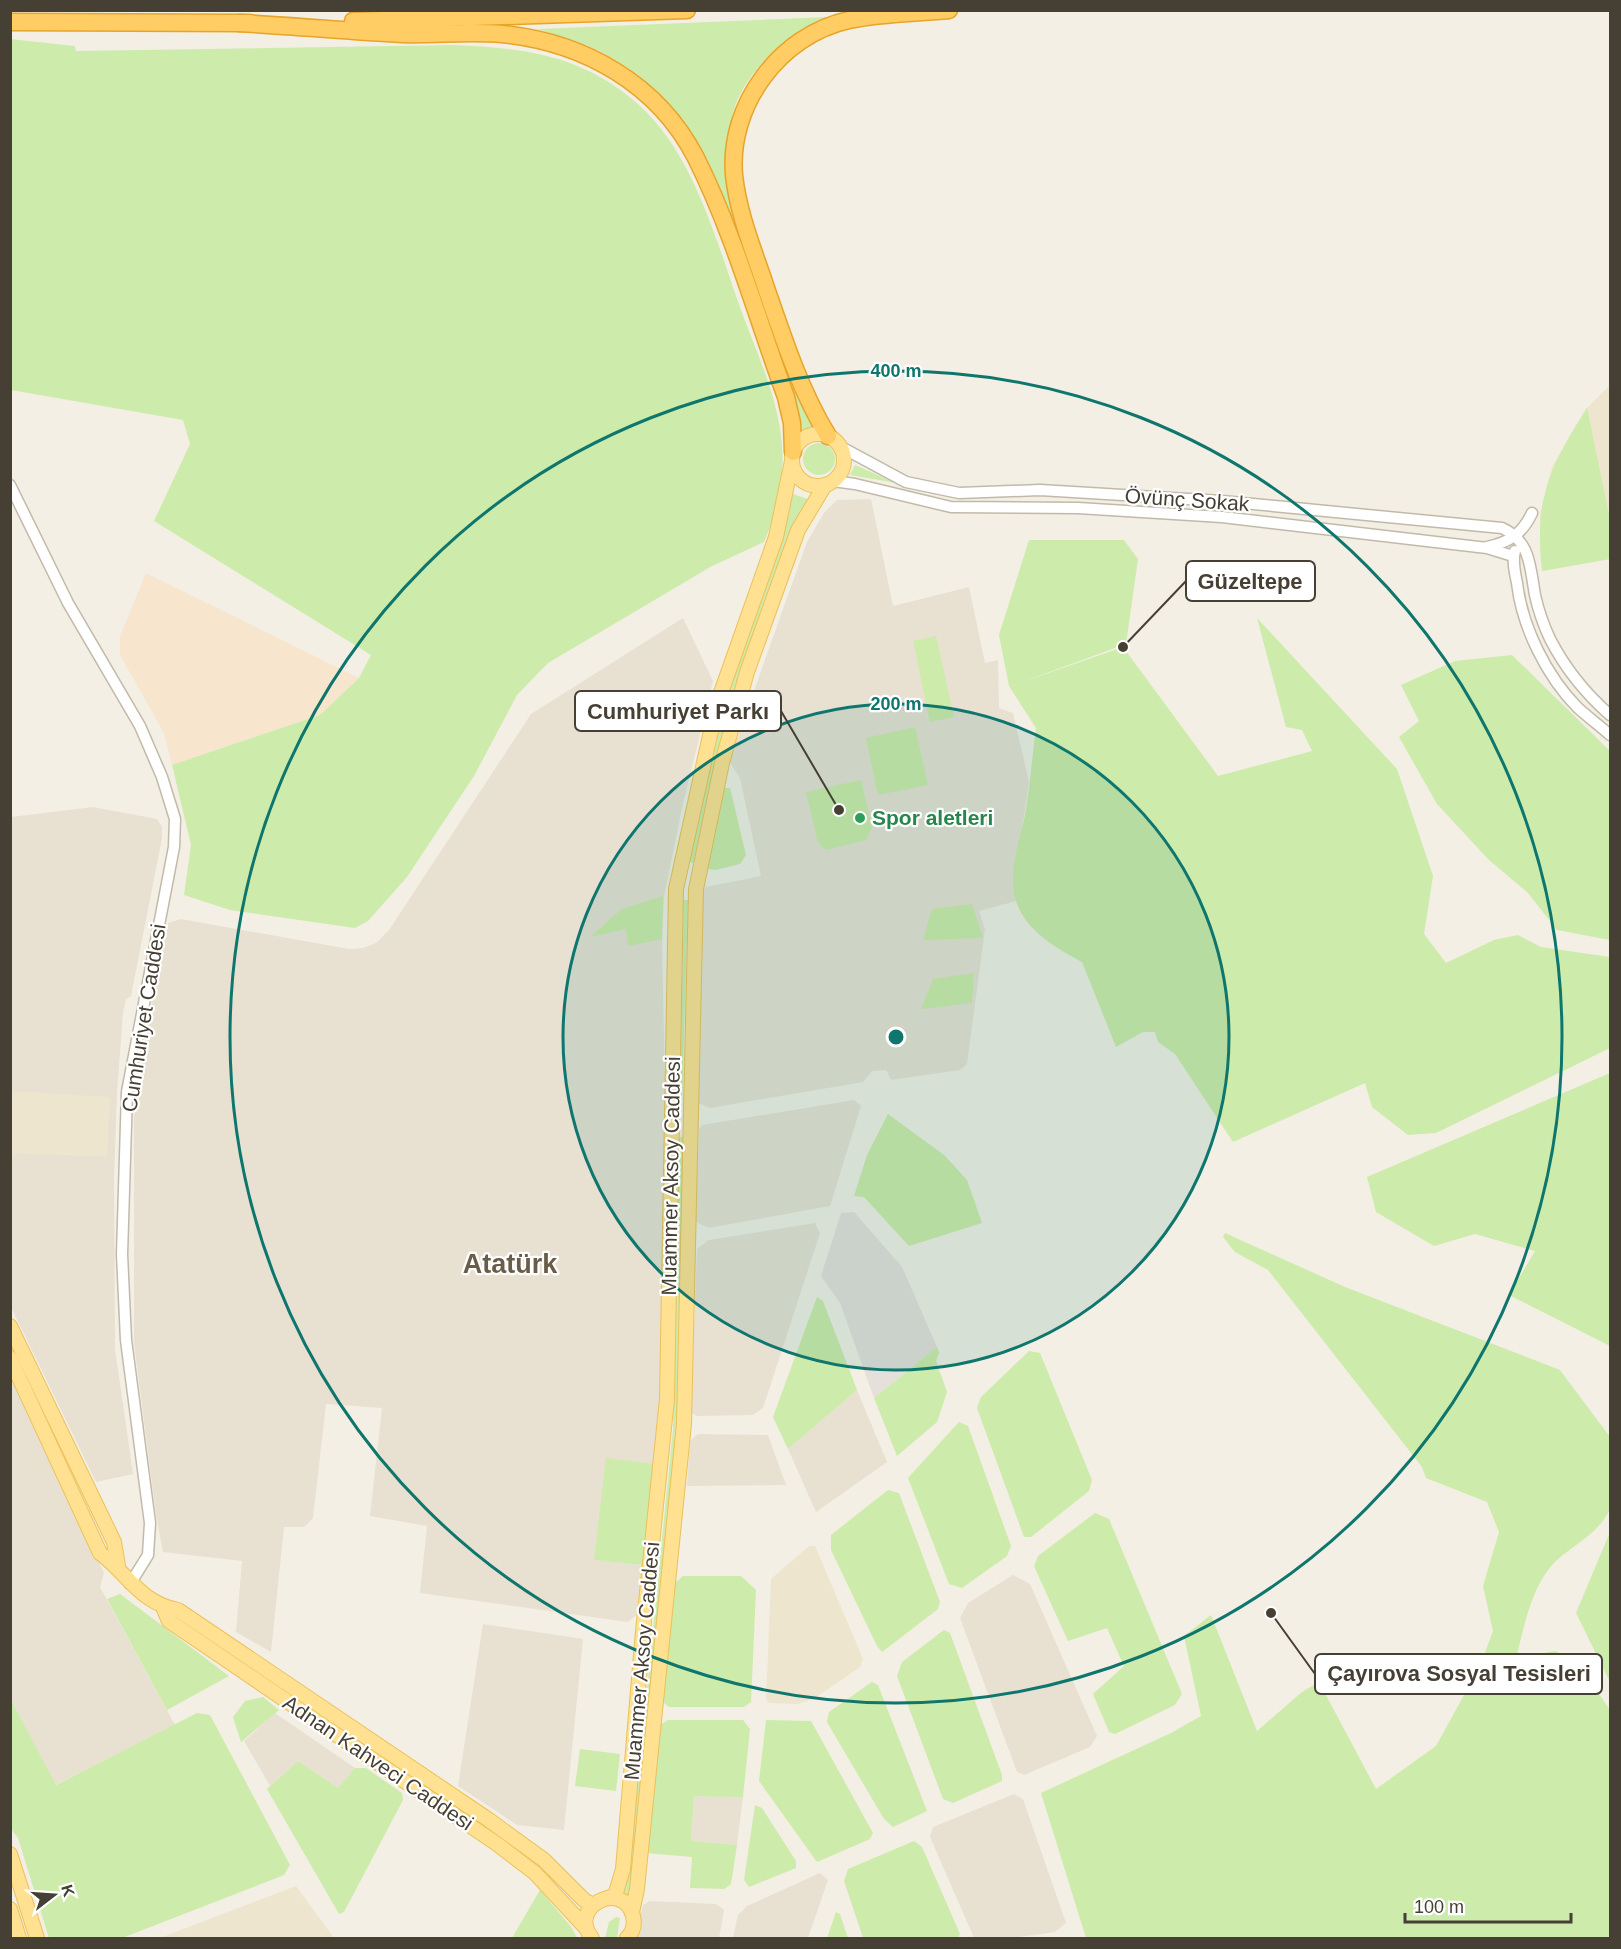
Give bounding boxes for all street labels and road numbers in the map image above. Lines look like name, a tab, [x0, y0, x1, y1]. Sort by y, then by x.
street label: Övünç Sokak	[1124, 484, 1251, 515]
street label: Cumhuriyet Caddesi	[117, 922, 170, 1114]
street label: Muammer Aksoy Caddesi	[657, 1056, 684, 1296]
street label: Muammer Aksoy Caddesi	[620, 1541, 663, 1781]
street label: Adnan Kahveci Caddesi	[279, 1690, 478, 1835]

